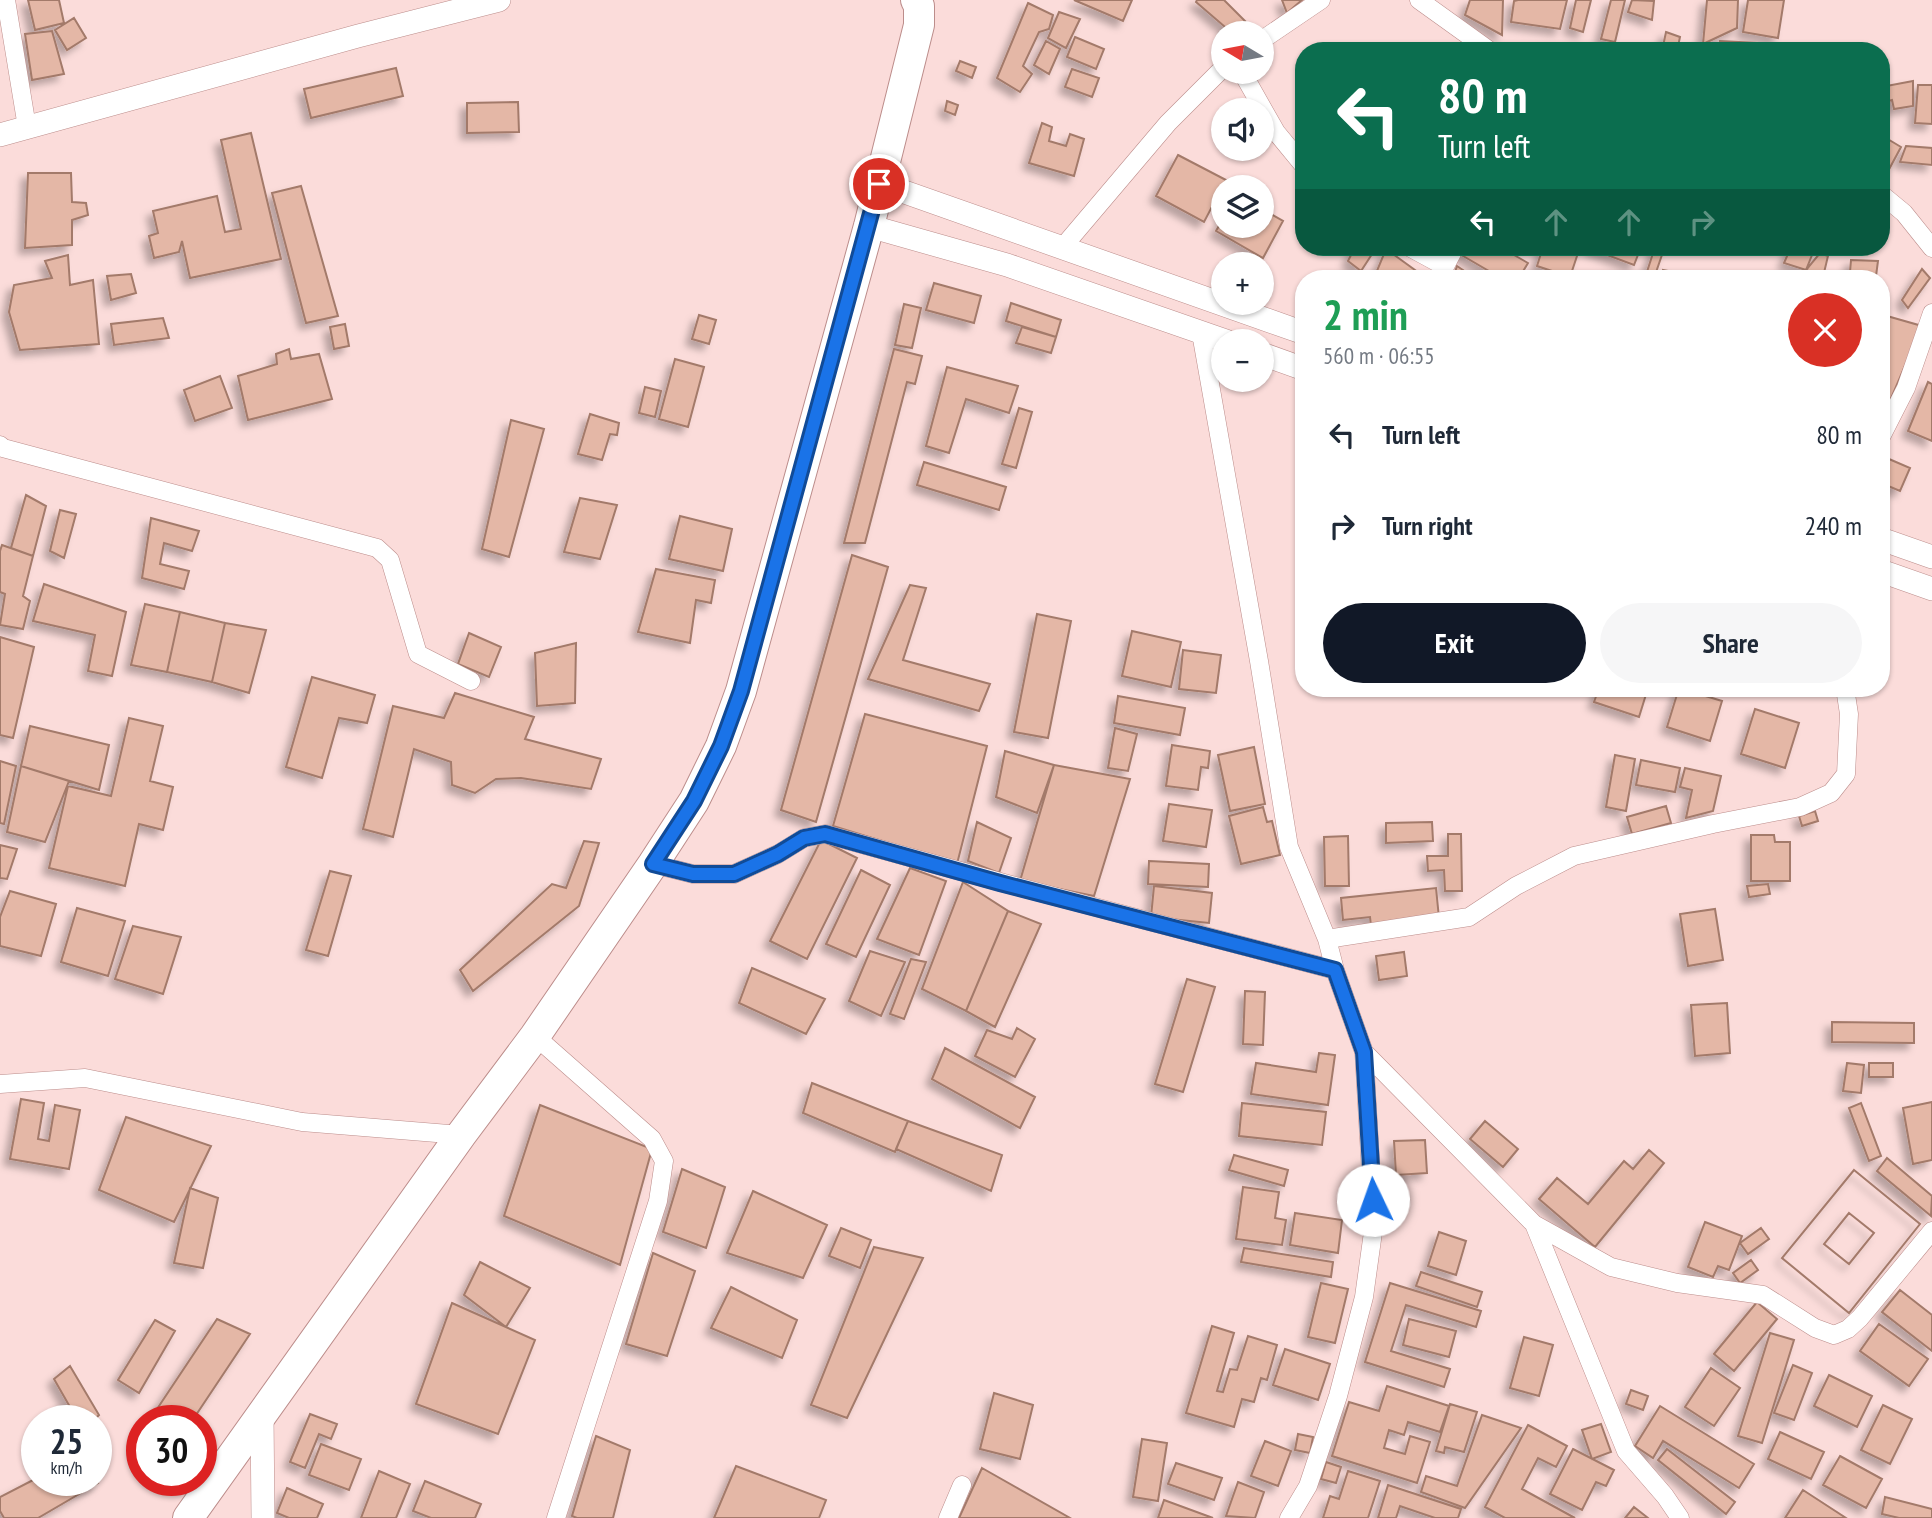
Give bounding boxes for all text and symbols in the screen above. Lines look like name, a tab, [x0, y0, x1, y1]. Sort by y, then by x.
north arrow	[1211, 21, 1274, 84]
map controls	[1211, 21, 1274, 392]
text: 80 m	[1438, 63, 1527, 127]
icon: left	[1323, 70, 1414, 161]
button: sound	[1211, 98, 1274, 161]
text: Turn left	[1438, 125, 1530, 167]
pin	[849, 154, 909, 214]
icon: arrive	[860, 165, 898, 203]
button: layers	[1211, 175, 1274, 238]
icon: left	[1464, 203, 1502, 241]
icon: ahead	[1537, 203, 1575, 241]
icon: ahead	[1610, 203, 1648, 241]
icon: right	[1683, 203, 1721, 241]
button: +	[1211, 252, 1274, 315]
text: 2 min	[1323, 287, 1408, 342]
button: close	[1788, 293, 1862, 367]
button: −	[1211, 329, 1274, 392]
text: 560 m · 06:55	[1323, 341, 1435, 370]
icon: left	[1323, 416, 1361, 454]
text: Turn left	[1382, 418, 1460, 451]
text: 80 m	[1816, 418, 1862, 451]
icon: right	[1323, 507, 1361, 545]
text: Turn right	[1382, 509, 1473, 542]
text: 240 m	[1804, 509, 1862, 542]
button: Exit	[1323, 603, 1586, 683]
button: Share	[1600, 603, 1862, 683]
position arrow	[1336, 1163, 1410, 1237]
speed limit sign: 30	[126, 1405, 217, 1496]
text: 25	[50, 1418, 83, 1464]
text: km/h	[51, 1456, 82, 1479]

